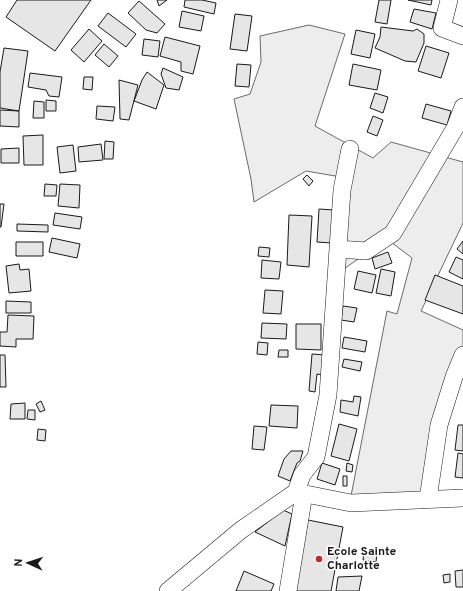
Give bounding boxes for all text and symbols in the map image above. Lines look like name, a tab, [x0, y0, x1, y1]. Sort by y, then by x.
north arrow	[8, 543, 48, 583]
place label: Ecole Sainte Charlotte	[327, 544, 397, 574]
marker: Ecole Sainte Charlotte	[314, 554, 324, 564]
text: N	[12, 558, 26, 567]

